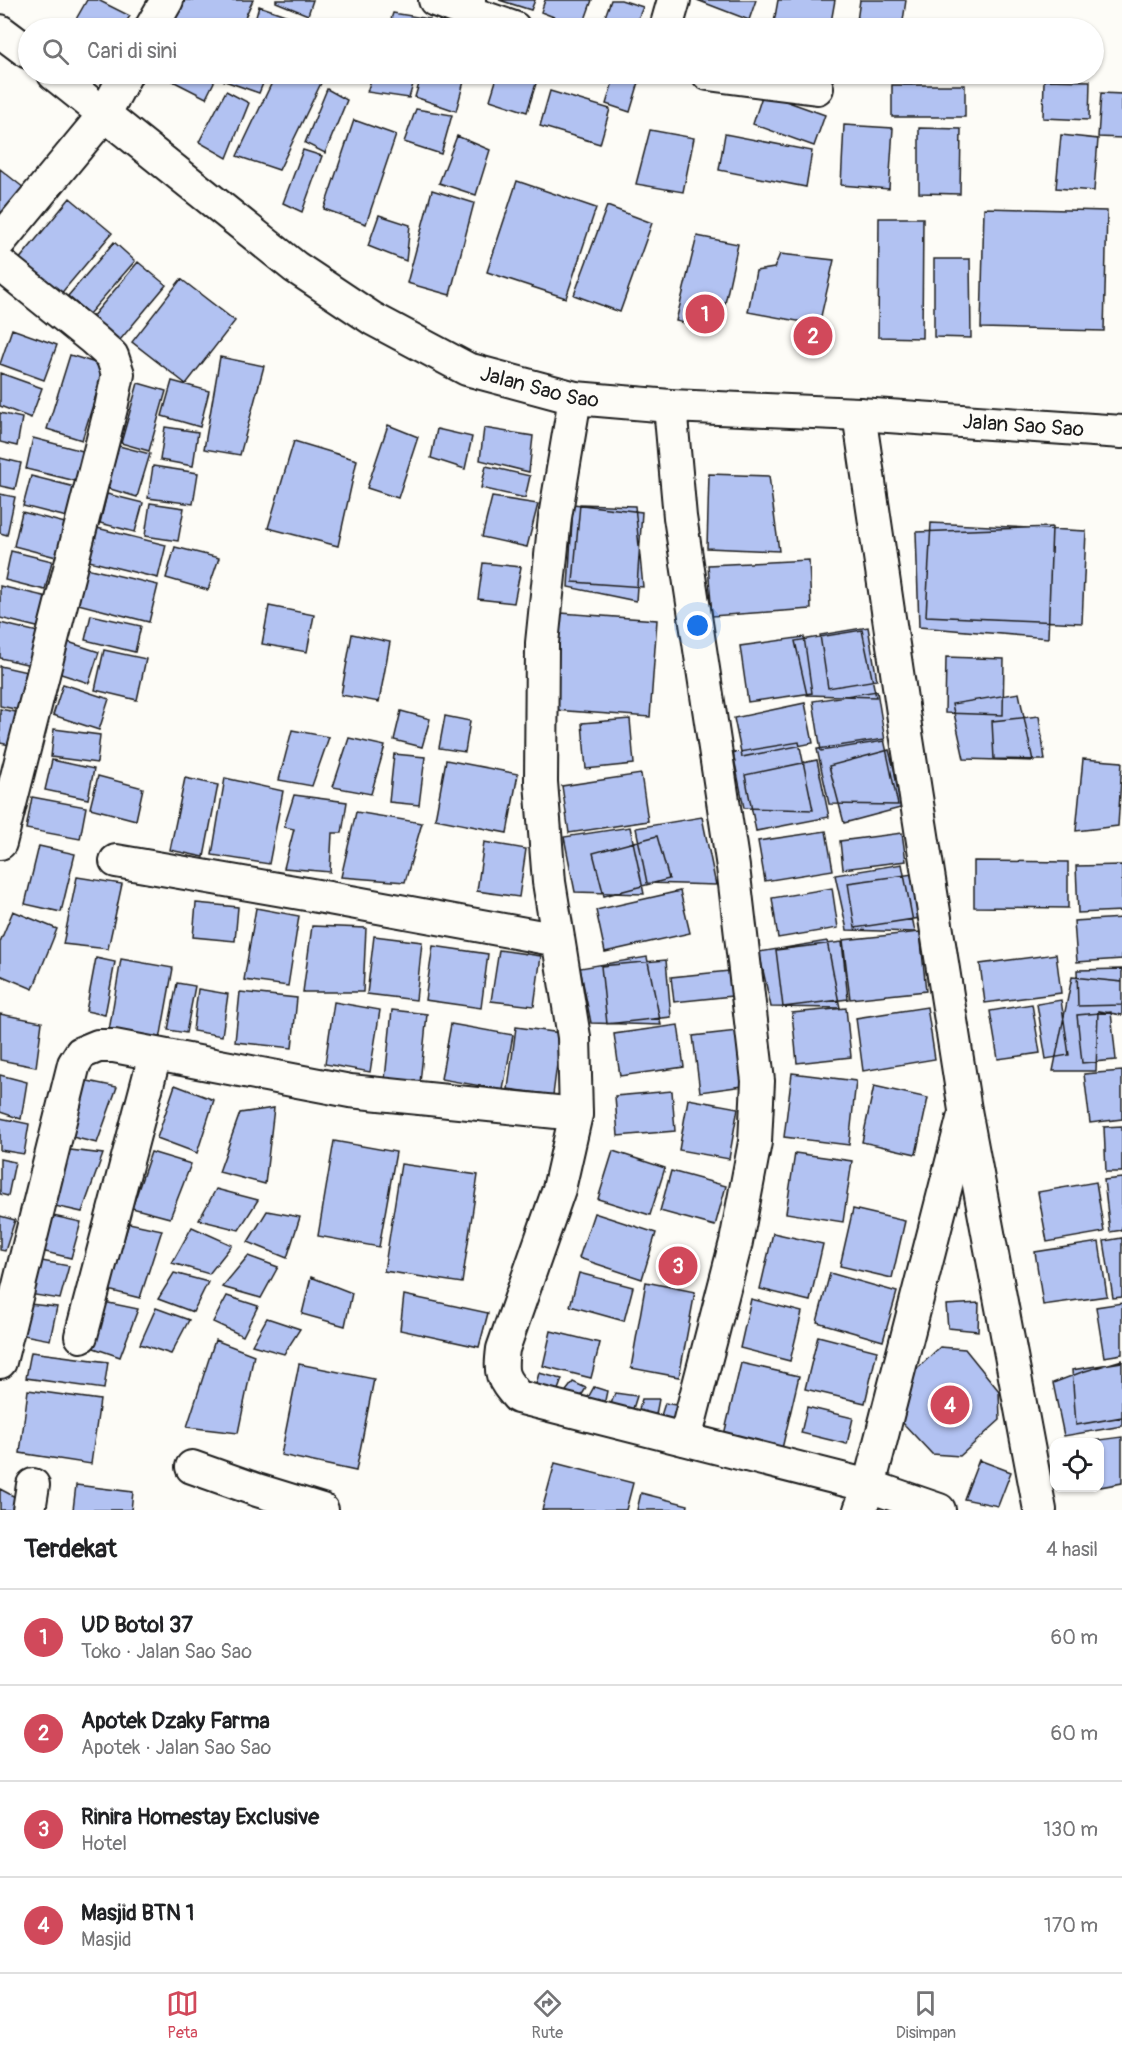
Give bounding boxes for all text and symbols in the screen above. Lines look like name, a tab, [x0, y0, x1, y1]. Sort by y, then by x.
search box	[18, 18, 1104, 84]
icon: search	[39, 35, 72, 68]
text: Cari di sini	[87, 37, 177, 65]
pin: 1	[686, 292, 724, 336]
pin: 2	[794, 314, 832, 358]
street label: Jalan Sao Sao	[477, 360, 600, 414]
street label: Jalan Sao Sao	[962, 408, 1085, 443]
your location	[683, 611, 712, 640]
pin: 3	[658, 1244, 698, 1288]
pin: 4	[930, 1382, 970, 1428]
map controls	[1050, 1438, 1104, 1492]
button: locate	[1050, 1438, 1104, 1492]
text: Terdekat	[24, 1533, 117, 1565]
text: 4 hasil	[1046, 1537, 1098, 1562]
text: UD Botol 37	[81, 1611, 193, 1639]
text: 1	[40, 1625, 47, 1650]
text: 60 m	[1051, 1625, 1098, 1650]
text: Toko · Jalan Sao Sao	[81, 1639, 252, 1664]
text: Apotek Dzaky Farma	[81, 1707, 270, 1735]
text: 2	[38, 1721, 49, 1746]
text: 60 m	[1051, 1721, 1098, 1746]
text: Apotek · Jalan Sao Sao	[81, 1735, 271, 1760]
text: Rinira Homestay Exclusive	[81, 1803, 319, 1831]
text: 3	[38, 1817, 49, 1842]
text: 130 m	[1043, 1817, 1098, 1842]
text: Hotel	[81, 1831, 127, 1856]
text: Masjid BTN 1	[81, 1899, 194, 1927]
text: 4	[38, 1913, 49, 1938]
text: 170 m	[1044, 1913, 1098, 1938]
text: Masjid	[81, 1927, 132, 1952]
tab: Peta	[166, 1987, 199, 2043]
tab: Rute	[531, 1987, 564, 2043]
tab: Disimpan	[896, 1987, 956, 2043]

